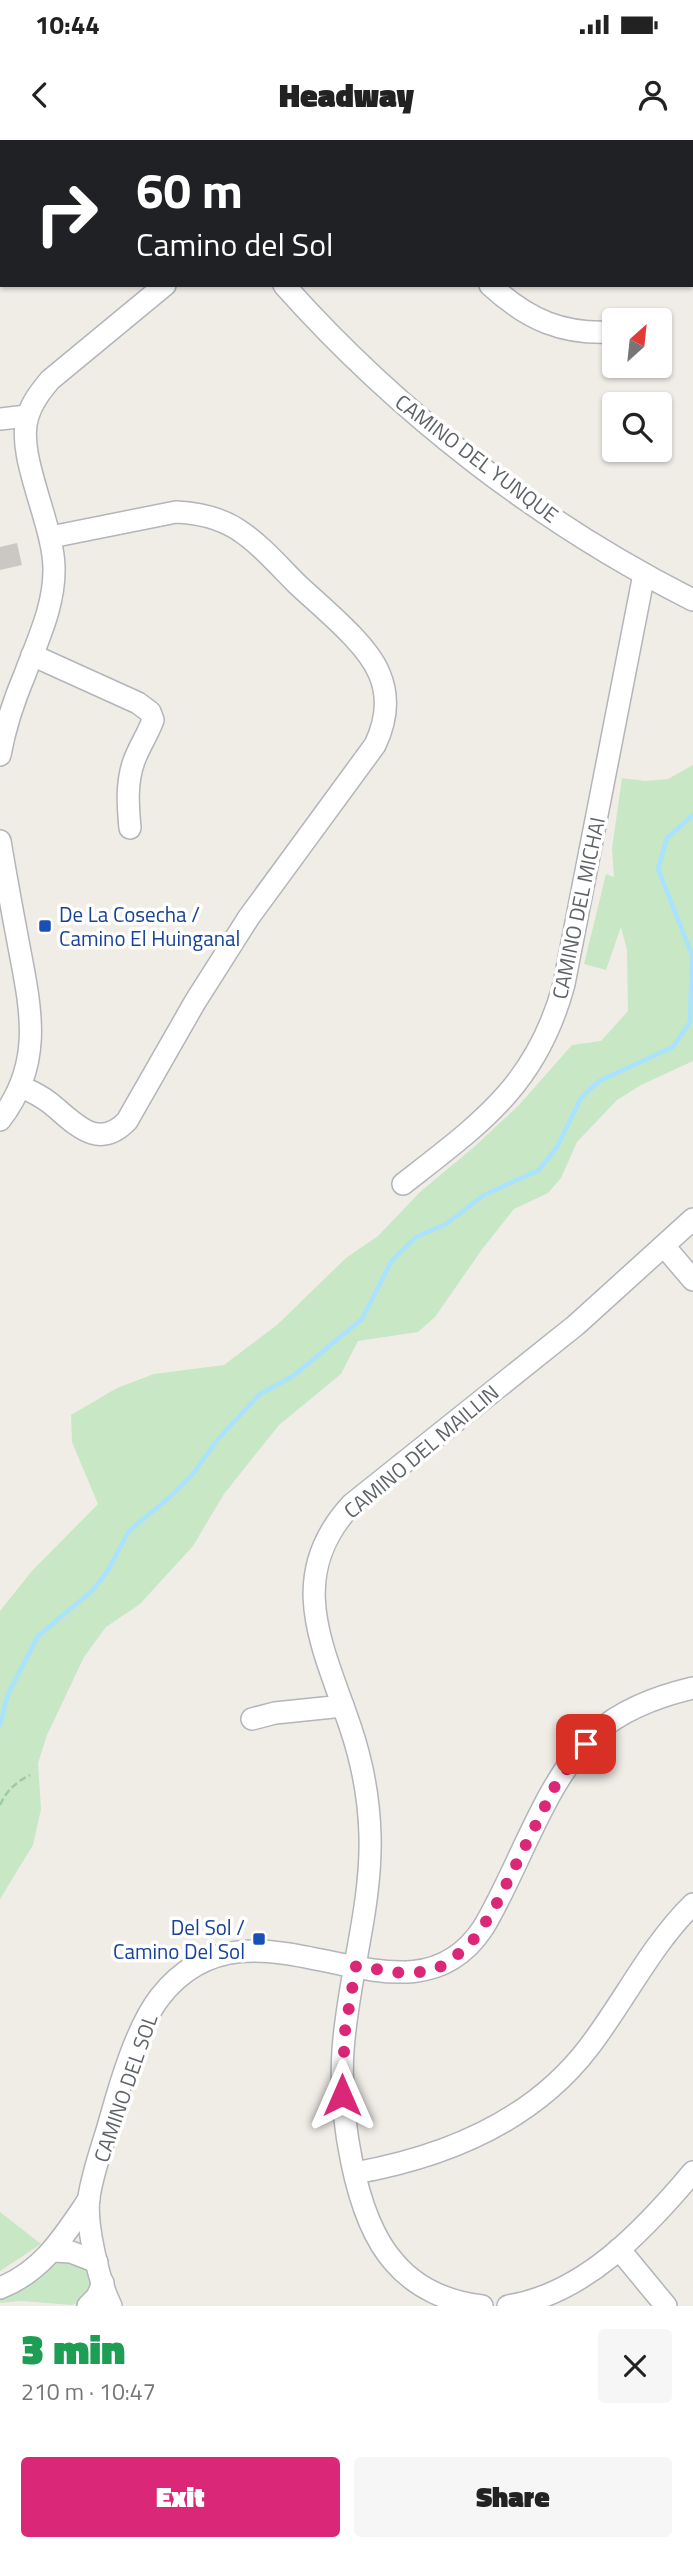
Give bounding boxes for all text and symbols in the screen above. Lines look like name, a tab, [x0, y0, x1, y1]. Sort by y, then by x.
text: 10:44	[35, 5, 100, 44]
text: Headway	[279, 71, 414, 119]
icon: back	[21, 76, 59, 114]
icon: person	[634, 76, 672, 114]
text: 60 m	[136, 152, 243, 227]
icon: right	[21, 168, 112, 259]
text: Camino del Sol	[136, 220, 333, 268]
north arrow	[602, 308, 672, 378]
map controls	[602, 308, 672, 462]
street label: CAMINO DEL YUNQUE	[389, 386, 565, 530]
button: search	[602, 392, 672, 462]
street label: CAMINO DEL MICHAI	[543, 814, 613, 1002]
place label: De La Cosecha / Camino El Huinganal	[59, 898, 240, 954]
marker: De La Cosecha / Camino El Huinganal	[37, 918, 53, 934]
street label: CAMINO DEL MAILLIN	[336, 1376, 506, 1526]
pin	[556, 1714, 616, 1774]
icon: arrive	[567, 1725, 605, 1763]
place label: Del Sol / Camino Del Sol	[113, 1911, 245, 1967]
marker: Del Sol / Camino Del Sol	[251, 1931, 267, 1947]
street label: CAMINO DEL SOL	[85, 2010, 165, 2166]
position arrow	[305, 2058, 379, 2132]
text: 3 min	[21, 2316, 125, 2380]
button: close	[598, 2329, 672, 2403]
text: 210 m · 10:47	[21, 2374, 156, 2409]
button: Exit	[21, 2457, 340, 2537]
button: Share	[354, 2457, 672, 2537]

